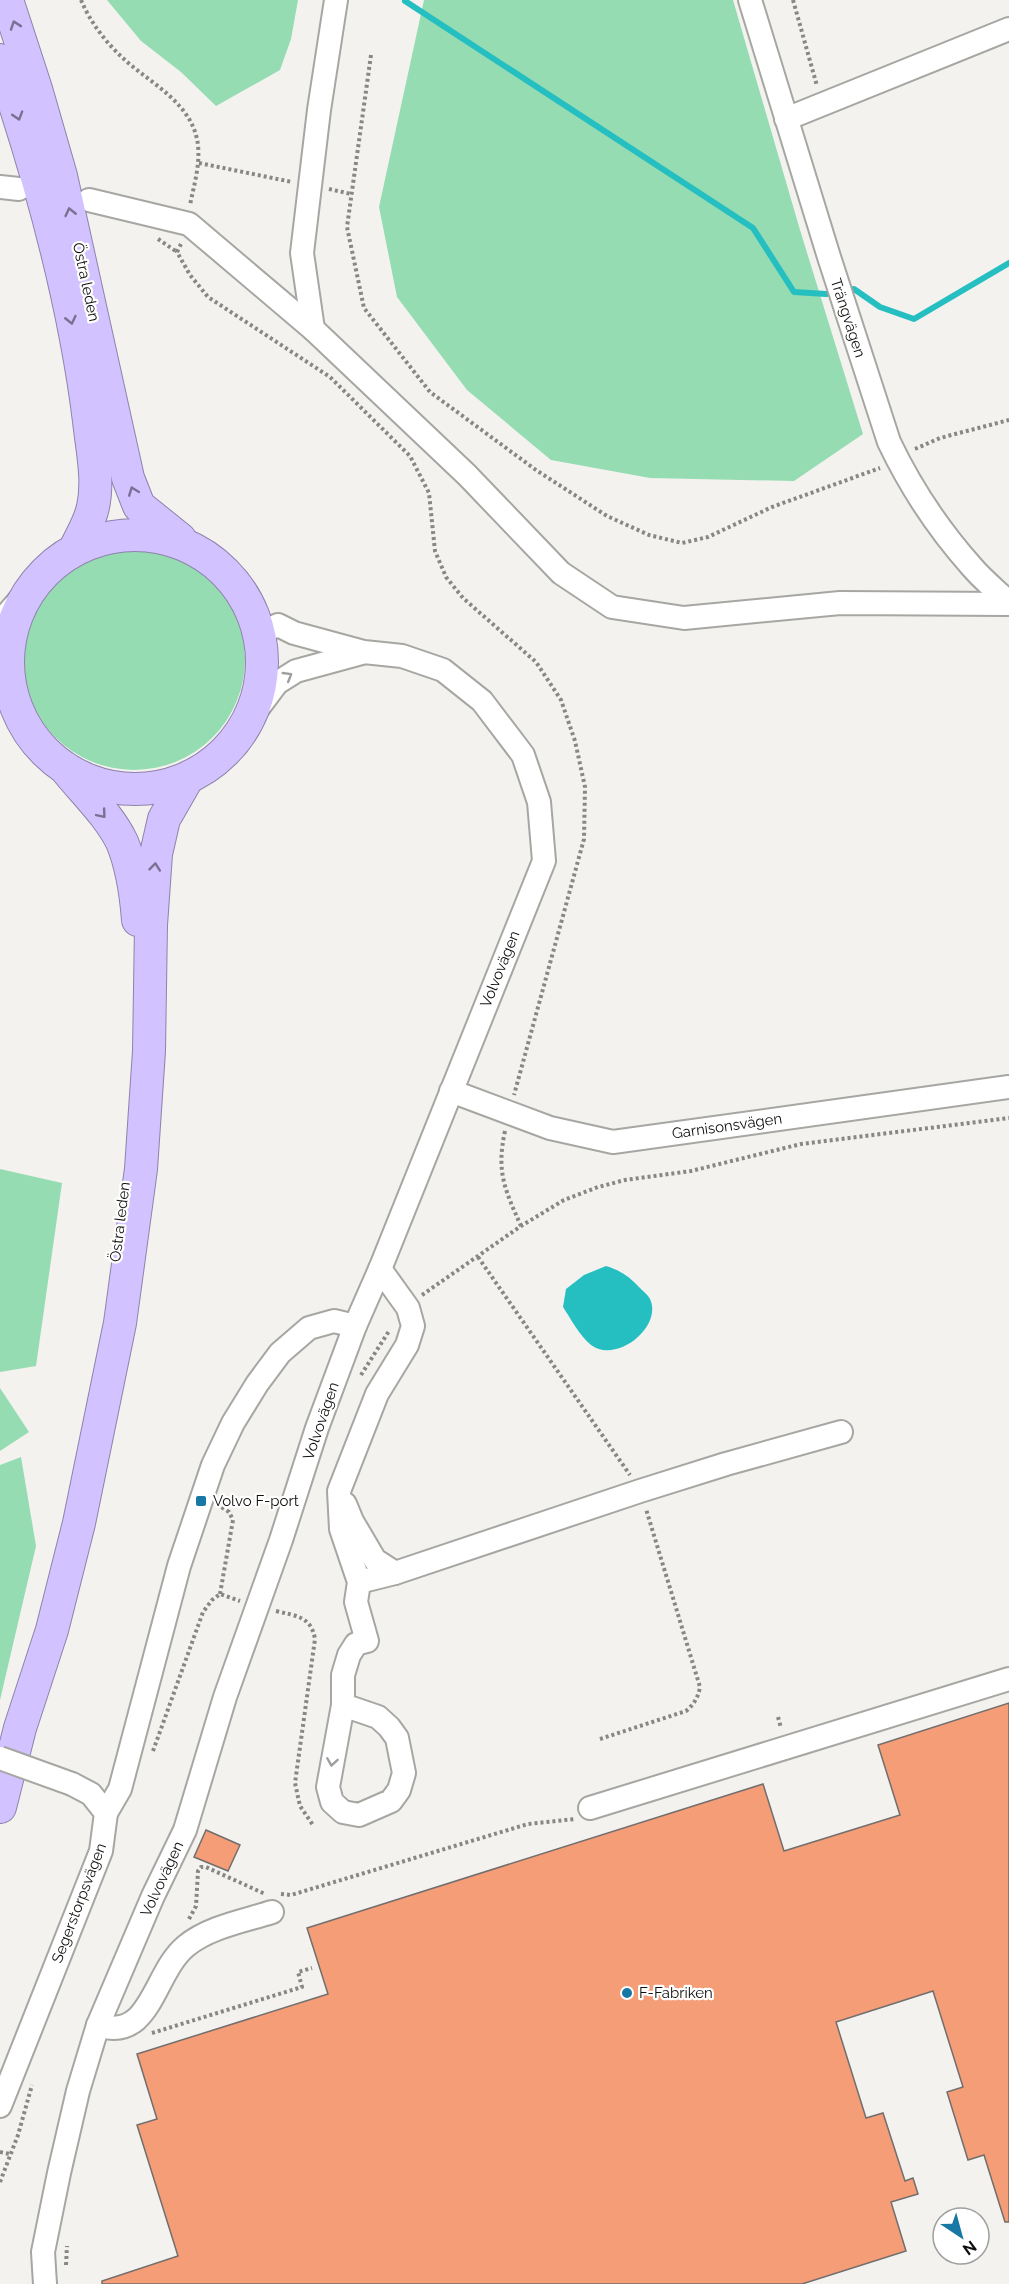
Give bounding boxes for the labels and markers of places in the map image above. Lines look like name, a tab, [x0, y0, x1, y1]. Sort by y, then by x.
place label: Volvo F-port	[213, 1492, 299, 1510]
marker: Volvo F-port	[194, 1494, 208, 1508]
place label: F-Fabriken	[639, 1984, 713, 2002]
marker: F-Fabriken	[620, 1986, 634, 2000]

